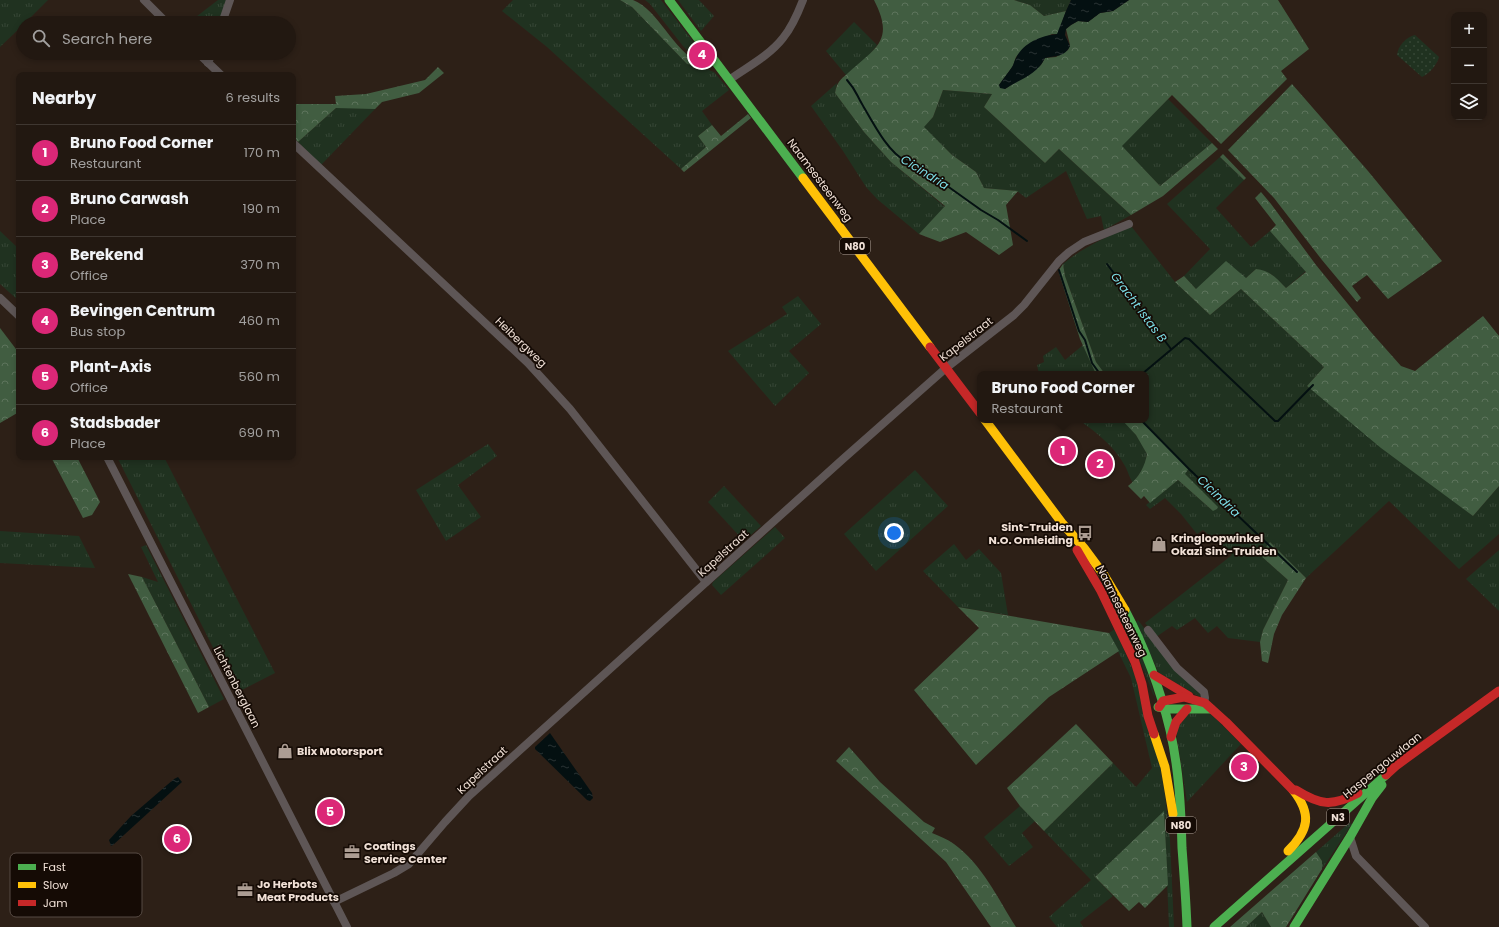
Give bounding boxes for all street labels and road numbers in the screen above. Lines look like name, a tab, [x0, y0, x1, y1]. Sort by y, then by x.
street label: Naamsesteenweg	[783, 135, 857, 225]
road number: N80	[840, 238, 870, 254]
street label: Heibergweg	[492, 313, 550, 371]
street label: Kapelstraat	[936, 313, 996, 365]
street label: Kapelstraat	[694, 526, 752, 580]
street label: Naamsesteenweg	[1093, 562, 1151, 660]
street label: Lichtenberglaan	[210, 644, 264, 730]
street label: Haspengouwlaan	[1339, 728, 1425, 802]
street label: Kapelstraat	[453, 742, 511, 798]
road number: N3	[1327, 809, 1349, 825]
road number: N80	[1166, 817, 1196, 833]

